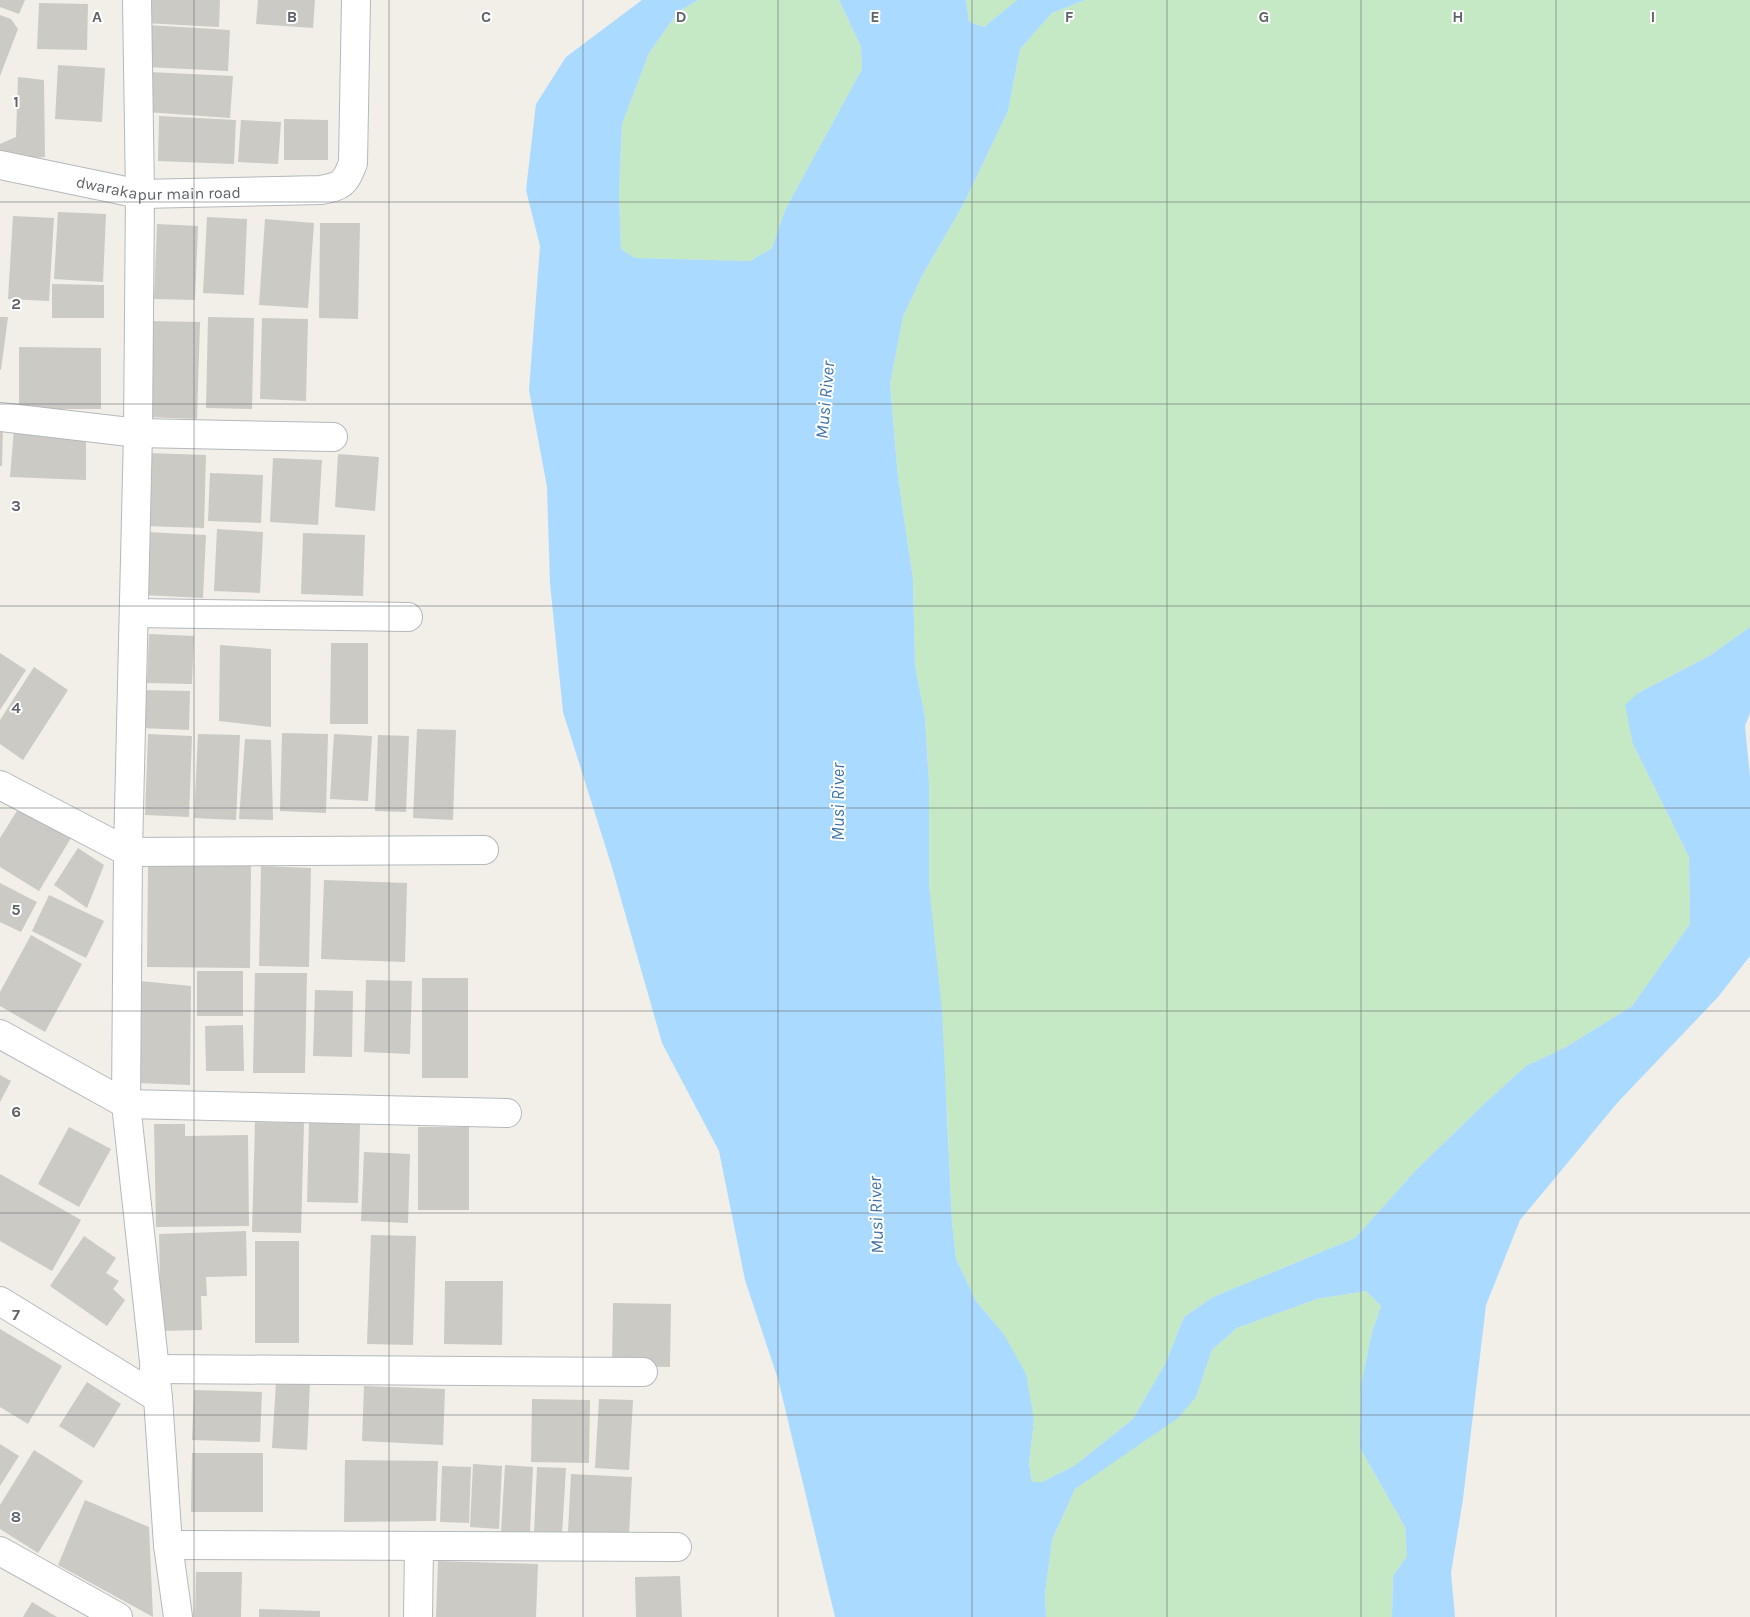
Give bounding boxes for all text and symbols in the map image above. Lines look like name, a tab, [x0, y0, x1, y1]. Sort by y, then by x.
text: A	[92, 7, 102, 26]
text: B	[287, 7, 297, 26]
text: C	[481, 7, 491, 26]
text: D	[676, 7, 687, 26]
text: E	[870, 7, 880, 26]
text: F	[1065, 7, 1074, 26]
text: G	[1259, 7, 1269, 26]
text: H	[1452, 7, 1464, 26]
text: I	[1651, 7, 1655, 26]
text: 1	[13, 92, 19, 111]
street label: dwarakapur main road	[74, 172, 241, 204]
text: 2	[11, 294, 21, 313]
water label: Musi River	[811, 359, 839, 440]
text: 3	[11, 496, 21, 515]
text: 4	[11, 698, 21, 717]
water label: Musi River	[827, 762, 849, 841]
text: 5	[11, 900, 21, 919]
text: 6	[11, 1102, 21, 1121]
water label: Musi River	[864, 1175, 888, 1254]
text: 7	[12, 1305, 20, 1324]
text: 8	[11, 1507, 21, 1526]

